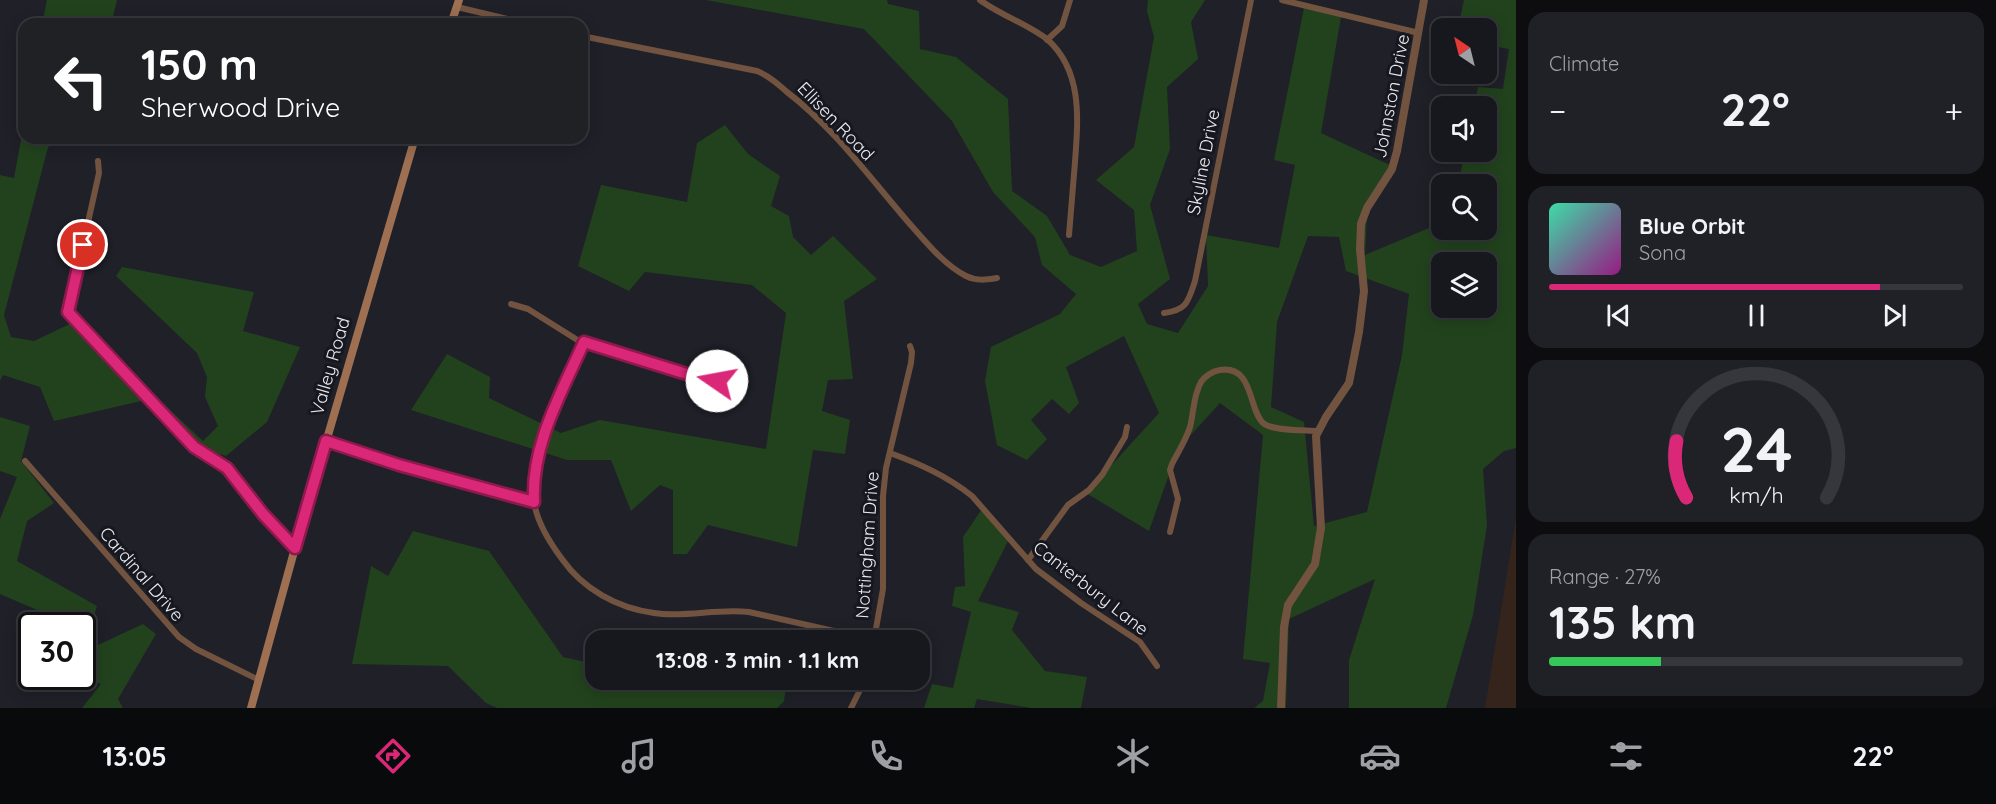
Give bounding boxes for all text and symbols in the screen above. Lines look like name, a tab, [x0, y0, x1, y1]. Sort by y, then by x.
north arrow	[1431, 18, 1497, 84]
map controls	[1431, 18, 1497, 318]
street label: Johnston Drive	[1368, 32, 1414, 160]
text: 150 m	[141, 38, 258, 91]
icon: left	[42, 42, 120, 120]
text: Climate	[1549, 51, 1619, 76]
street label: Ellisen Road	[793, 77, 879, 165]
text: 22°	[1721, 81, 1790, 137]
text: Sherwood Drive	[141, 90, 340, 124]
text: −	[1549, 90, 1566, 131]
text: +	[1944, 90, 1963, 131]
button: sound	[1431, 96, 1497, 162]
street label: Skyline Drive	[1182, 107, 1224, 217]
button: search	[1431, 174, 1497, 240]
text: Blue Orbit	[1639, 212, 1745, 240]
pin	[57, 219, 108, 270]
icon: arrive	[66, 228, 99, 261]
text: Sona	[1639, 240, 1686, 265]
button: layers	[1431, 252, 1497, 318]
icon: previous	[1602, 299, 1635, 332]
icon: pause	[1740, 299, 1773, 332]
icon: next	[1878, 299, 1911, 332]
street label: Valley Road	[305, 314, 355, 418]
position arrow	[685, 349, 749, 413]
text: 24	[1720, 410, 1792, 488]
street label: Nottingham Drive	[850, 471, 884, 619]
text: km/h	[1729, 482, 1783, 508]
street label: Cardinal Drive	[95, 522, 189, 626]
street label: Canterbury Lane	[1029, 536, 1153, 640]
text: Range · 27%	[1549, 564, 1661, 589]
text: 135 km	[1549, 594, 1696, 650]
speed limit sign: 30	[18, 612, 96, 690]
text: 13:08 · 3 min · 1.1 km	[656, 646, 859, 674]
icon: directions	[372, 735, 414, 777]
icon: music	[618, 735, 660, 777]
icon: phone	[865, 735, 907, 777]
icon: climate	[1112, 735, 1154, 777]
icon: car	[1359, 735, 1401, 777]
icon: filters	[1605, 735, 1647, 777]
text: 13:05	[102, 739, 167, 773]
text: 22°	[1852, 739, 1894, 773]

